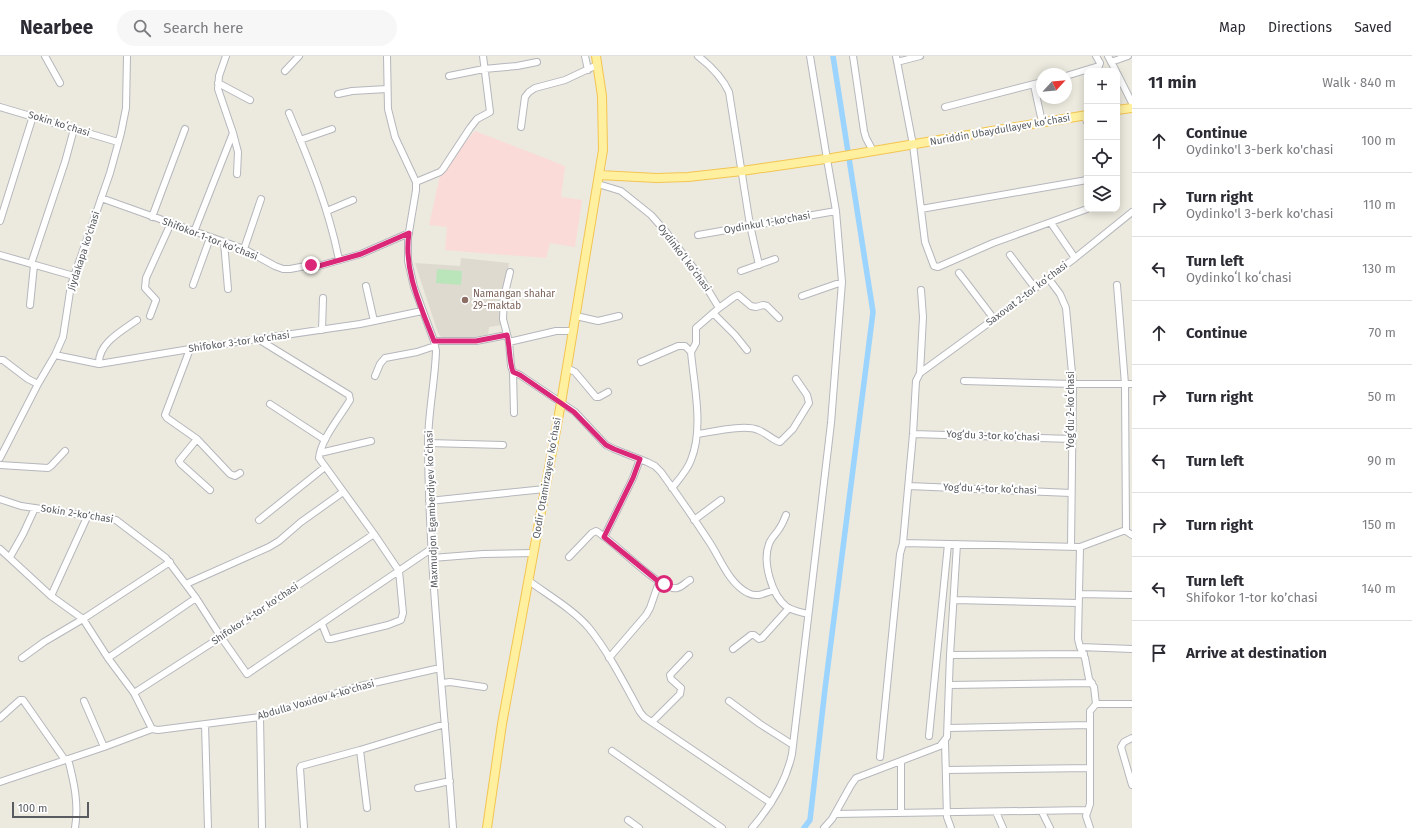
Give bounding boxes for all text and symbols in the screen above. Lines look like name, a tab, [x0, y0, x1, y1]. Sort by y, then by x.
search box	[117, 10, 397, 46]
text: Nearbee	[20, 16, 93, 39]
icon: search	[131, 17, 153, 39]
text: Search here	[163, 19, 243, 37]
text: Map	[1219, 19, 1246, 36]
text: Directions	[1268, 19, 1332, 36]
text: Saved	[1354, 19, 1392, 36]
north arrow	[1036, 68, 1072, 104]
map controls	[1084, 68, 1120, 212]
button: +	[1084, 68, 1120, 104]
text: 11 min	[1148, 72, 1196, 93]
text: Walk · 840 m	[1322, 75, 1396, 90]
button: −	[1084, 104, 1120, 140]
street label: Sokin koʻchasi	[27, 108, 92, 139]
street label: Nuriddin Ubaydullayev koʻchasi	[929, 111, 1071, 148]
text: Continue	[1186, 124, 1247, 142]
icon: ahead	[1148, 130, 1170, 152]
text: 100 m	[1361, 133, 1396, 148]
button: locate	[1084, 140, 1120, 176]
text: Oydinko'l 3-berk ko'chasi	[1186, 142, 1333, 157]
button: layers	[1084, 176, 1120, 212]
text: Turn right	[1186, 188, 1253, 206]
icon: right	[1148, 194, 1170, 216]
text: 110 m	[1363, 197, 1396, 212]
text: Oydinko'l 3-berk ko'chasi	[1186, 206, 1333, 221]
street label: Oydinkul 1-ko'chasi	[723, 209, 811, 237]
street label: Jiydakapa ko'chasi	[65, 210, 103, 292]
street label: Shifokor 1-tor koʼchasi	[161, 215, 260, 263]
street label: Oydinkoʻl koʻchasi	[655, 221, 714, 294]
text: Turn left	[1186, 252, 1244, 270]
route end	[302, 256, 320, 274]
icon: left	[1148, 258, 1170, 280]
street label: Saxovat 2-tor koʻchasi	[983, 259, 1070, 329]
text: 130 m	[1362, 261, 1396, 276]
text: Oydinkoʻl koʻchasi	[1186, 270, 1292, 285]
place label: Namangan shahar 29-maktab	[473, 288, 555, 312]
marker: Namangan shahar 29-maktab	[460, 295, 470, 305]
icon: ahead	[1148, 322, 1170, 344]
text: Continue	[1186, 324, 1247, 342]
text: 70 m	[1369, 325, 1396, 340]
street label: Shifokor 3-tor koʼchasi	[188, 329, 291, 355]
street label: Yogʻdu 2-koʻchasi	[1064, 371, 1077, 449]
icon: right	[1148, 386, 1170, 408]
text: Turn right	[1186, 388, 1253, 406]
text: 50 m	[1368, 389, 1396, 404]
street label: Qodir Otamirzayev koʻchasi	[529, 416, 564, 540]
street label: Yogʻdu 3-tor koʻchasi	[946, 427, 1040, 444]
street label: Maxmudjon Egamberdiyev koʻchasi	[422, 430, 441, 588]
icon: left	[1148, 450, 1170, 472]
text: Turn left	[1186, 452, 1244, 470]
text: 90 m	[1367, 453, 1396, 468]
street label: Yogʻdu 4-tor koʻchasi	[943, 480, 1037, 497]
street label: Sokin 2-koʼchasi	[40, 502, 114, 526]
icon: right	[1148, 514, 1170, 536]
text: Turn right	[1186, 516, 1253, 534]
text: 150 m	[1362, 517, 1396, 532]
text: Turn left	[1186, 572, 1244, 590]
route start	[655, 575, 673, 593]
icon: left	[1148, 578, 1170, 600]
street label: Shifokor 4-tor ko'chasi	[209, 580, 301, 648]
text: 140 m	[1362, 581, 1396, 596]
text: Shifokor 1-tor koʼchasi	[1186, 590, 1318, 605]
icon: arrive	[1148, 642, 1170, 664]
text: Arrive at destination	[1186, 644, 1327, 662]
street label: Abdulla Voxidov 4-ko'chasi	[256, 677, 376, 722]
scale bar	[12, 800, 89, 819]
text: 100 m	[18, 802, 47, 815]

